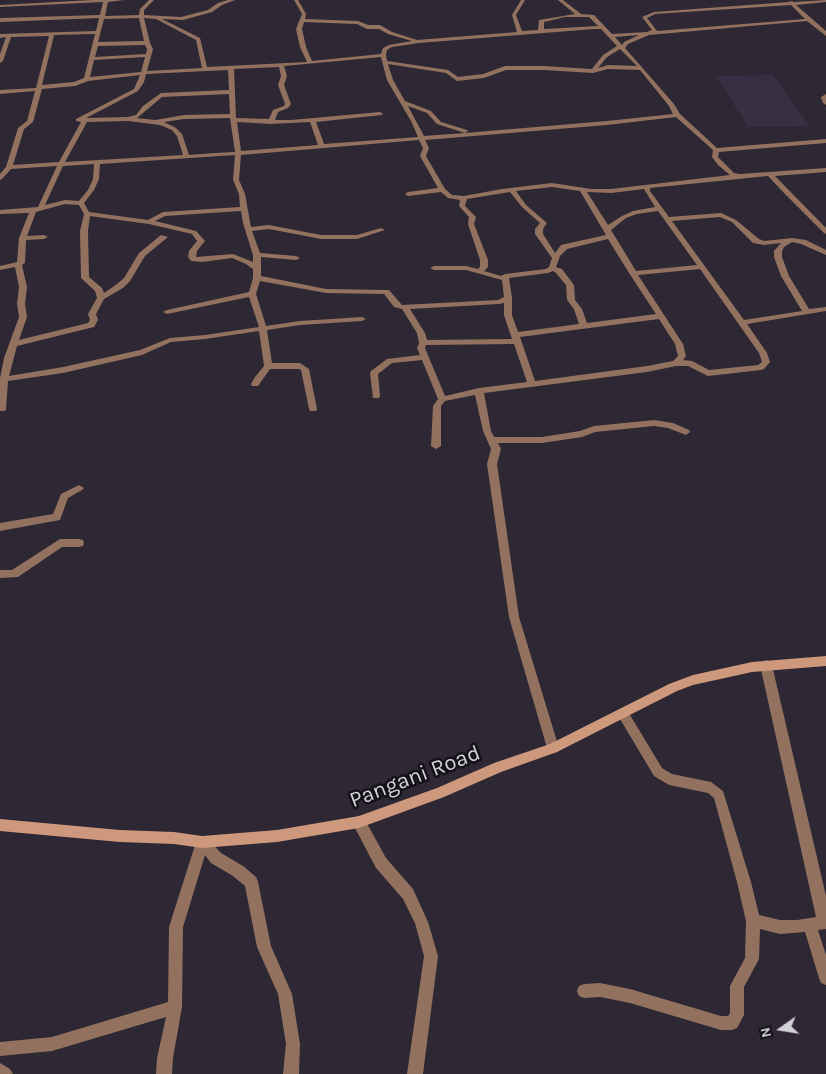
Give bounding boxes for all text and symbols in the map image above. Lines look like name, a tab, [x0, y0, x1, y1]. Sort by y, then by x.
street label: Pangani Road	[346, 740, 484, 814]
north arrow	[756, 1004, 806, 1054]
text: N	[756, 1026, 775, 1039]

